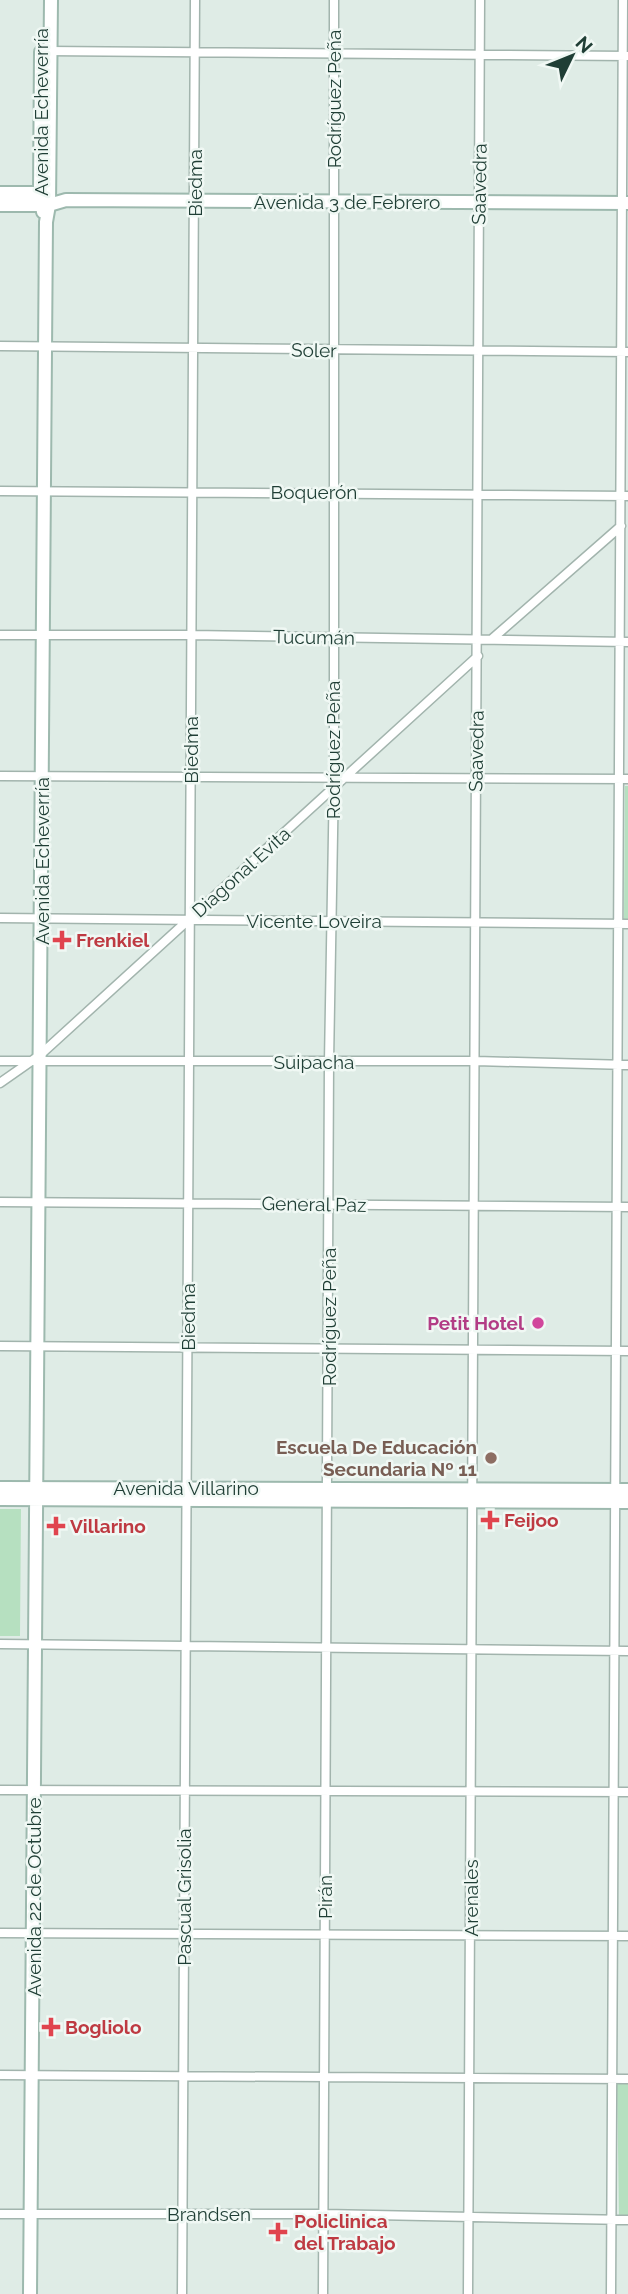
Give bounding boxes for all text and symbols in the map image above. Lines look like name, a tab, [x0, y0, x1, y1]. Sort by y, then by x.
north arrow	[537, 21, 607, 91]
street label: Avenida Echeverría	[30, 28, 52, 196]
street label: Rodríguez Peña	[323, 30, 345, 168]
text: N	[571, 32, 597, 57]
street label: Saavedra	[467, 143, 491, 225]
street label: Biedma	[184, 149, 206, 217]
street label: Avenida 3 de Febrero	[254, 191, 440, 213]
street label: Soler	[291, 339, 337, 361]
street label: Boquerón	[271, 481, 357, 503]
street label: Tucumán	[273, 625, 355, 649]
street label: Rodríguez Peña	[322, 681, 344, 819]
street label: Saavedra	[464, 710, 488, 792]
street label: Biedma	[180, 716, 202, 784]
street label: Avenida Echeverría	[31, 777, 53, 945]
street label: Diagonal Evita	[187, 822, 295, 922]
street label: Vicente Loveira	[246, 910, 382, 932]
place label: Frenkiel	[76, 929, 150, 951]
marker: Frenkiel	[54, 932, 70, 948]
street label: Suipacha	[274, 1051, 354, 1073]
street label: General Paz	[261, 1192, 367, 1216]
street label: Rodríguez Peña	[318, 1248, 340, 1386]
street label: Biedma	[177, 1283, 199, 1351]
place label: Petit Hotel	[427, 1312, 525, 1334]
marker: Petit Hotel	[530, 1315, 546, 1331]
place label: Escuela De Educación Secundaria Nº 11	[276, 1436, 477, 1480]
marker: Escuela De Educación Secundaria Nº 11	[483, 1450, 499, 1466]
street label: Avenida Villarino	[113, 1477, 259, 1499]
place label: Feijoo	[504, 1509, 559, 1531]
marker: Feijoo	[482, 1512, 498, 1528]
place label: Villarino	[70, 1515, 146, 1537]
marker: Villarino	[48, 1518, 64, 1534]
street label: Avenida 22 de Octubre	[23, 1797, 45, 1997]
street label: Pascual Grisolia	[173, 1828, 195, 1966]
street label: Arenales	[460, 1859, 482, 1937]
street label: Pirán	[314, 1875, 336, 1919]
place label: Bogliolo	[65, 2016, 141, 2038]
marker: Bogliolo	[43, 2019, 59, 2035]
street label: Brandsen	[167, 2203, 251, 2225]
place label: Policlinica del Trabajo	[294, 2210, 396, 2254]
marker: Policlinica del Trabajo	[268, 2222, 288, 2242]

